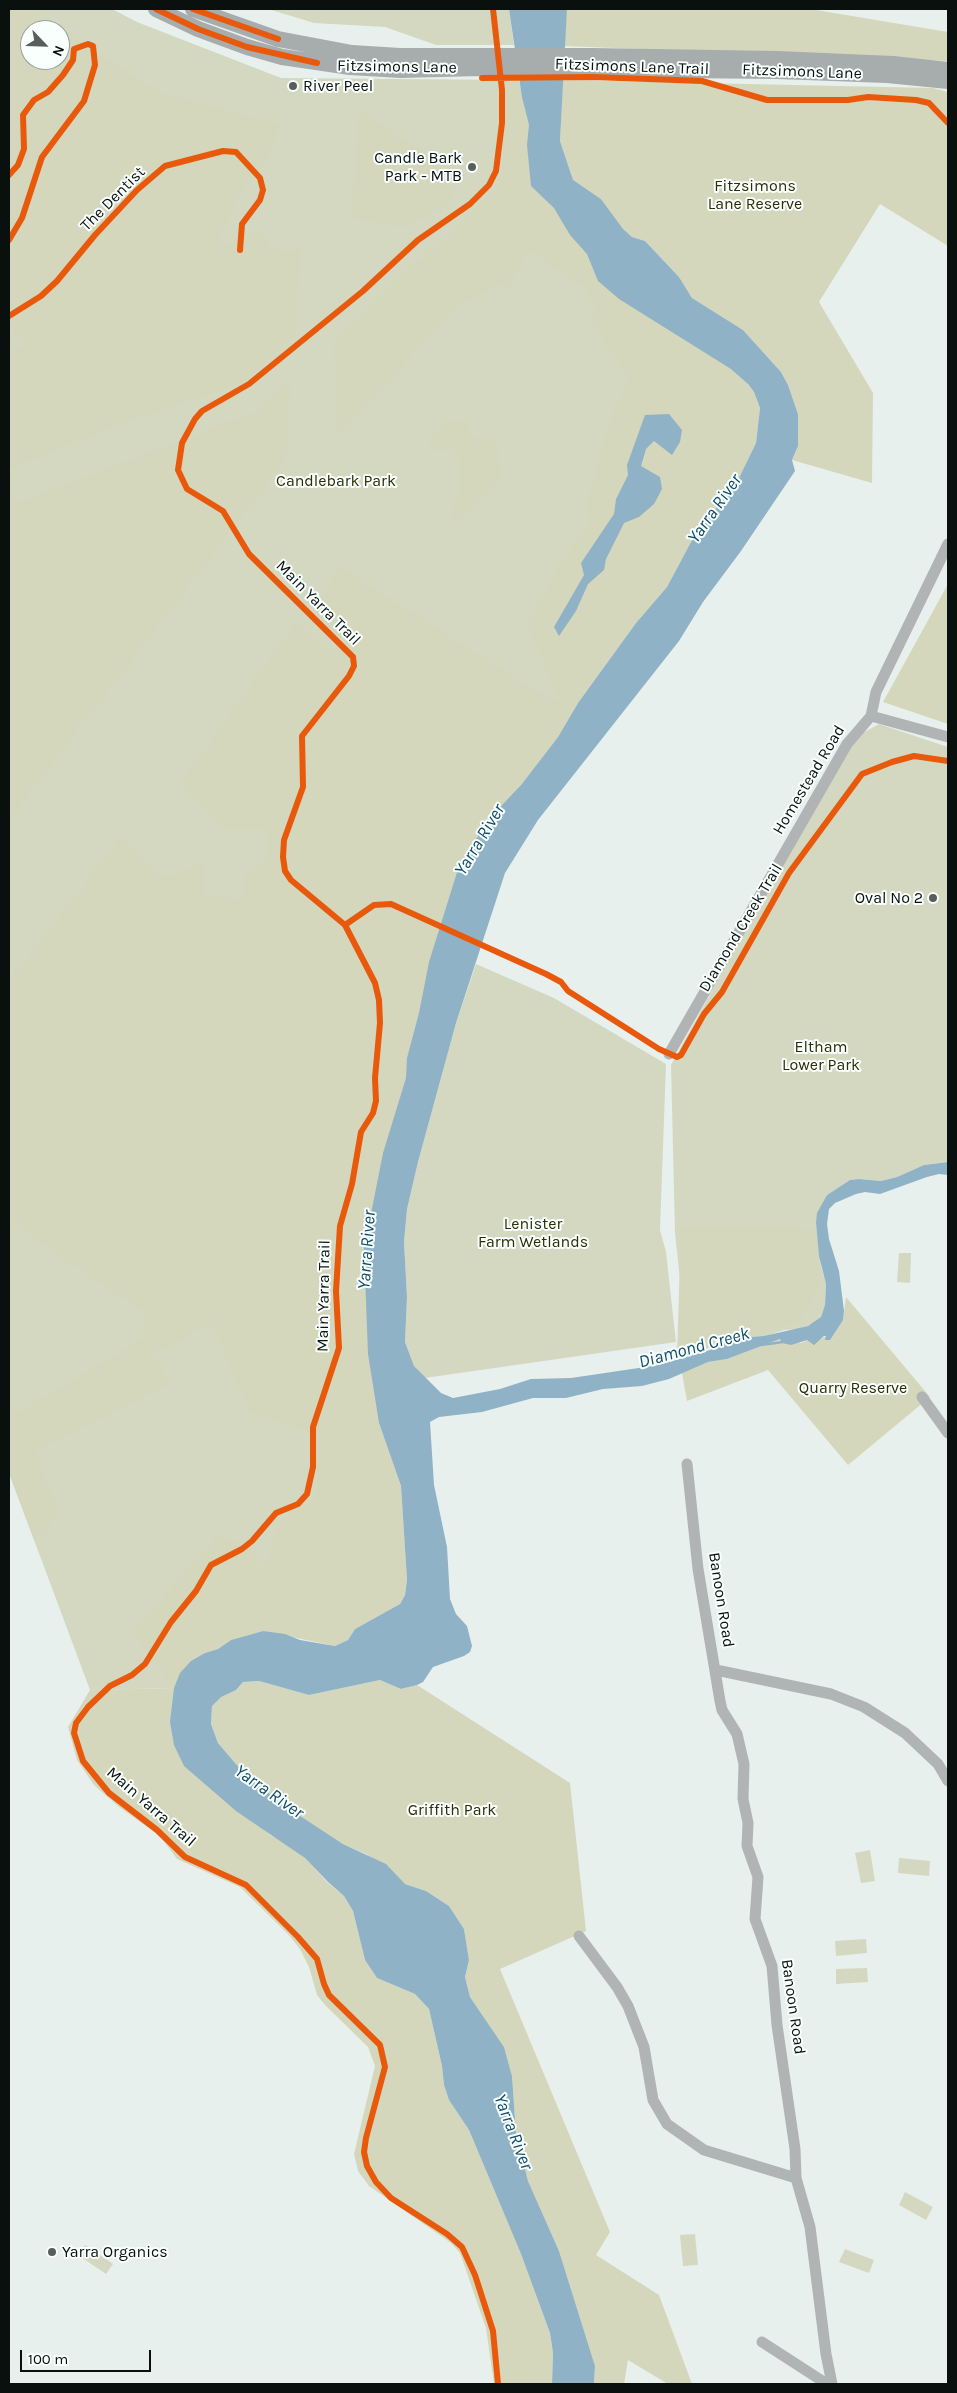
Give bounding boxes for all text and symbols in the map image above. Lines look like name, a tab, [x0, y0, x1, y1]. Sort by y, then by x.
north arrow	[20, 20, 70, 70]
text: N	[48, 43, 68, 59]
street label: Fitzsimons Lane Trail	[555, 55, 709, 79]
street label: Fitzsimons Lane	[337, 56, 457, 78]
street label: Fitzsimons Lane	[742, 60, 862, 84]
place label: River Peel	[303, 76, 373, 96]
marker: River Peel	[287, 80, 299, 92]
place label: Candle Bark Park - MTB	[374, 148, 462, 186]
marker: Candle Bark Park - MTB	[466, 161, 478, 173]
street label: The Dentist	[77, 163, 149, 235]
park label: Fitzsimons Lane Reserve	[708, 176, 802, 214]
water label: Yarra River	[683, 470, 747, 548]
park label: Candlebark Park	[276, 471, 396, 491]
street label: Main Yarra Trail	[272, 557, 364, 649]
street label: Homestead Road	[769, 722, 849, 838]
water label: Yarra River	[450, 800, 510, 880]
street label: Diamond Creek Trail	[695, 860, 787, 996]
place label: Oval No 2	[855, 888, 923, 908]
marker: Oval No 2	[927, 892, 939, 904]
park label: Eltham Lower Park	[782, 1037, 860, 1075]
water label: Yarra River	[353, 1210, 381, 1290]
park label: Lenister Farm Wetlands	[478, 1214, 588, 1252]
street label: Main Yarra Trail	[313, 1240, 335, 1352]
water label: Diamond Creek	[636, 1323, 752, 1373]
park label: Quarry Reserve	[799, 1378, 907, 1398]
street label: Banoon Road	[704, 1551, 738, 1649]
water label: Yarra River	[230, 1760, 308, 1824]
street label: Main Yarra Trail	[102, 1763, 200, 1851]
park label: Griffith Park	[408, 1800, 496, 1820]
street label: Banoon Road	[777, 1958, 809, 2056]
water label: Yarra River	[489, 2091, 537, 2173]
place label: Yarra Organics	[62, 2242, 168, 2262]
marker: Yarra Organics	[46, 2246, 58, 2258]
scale bar	[22, 2340, 154, 2372]
text: 100 m	[28, 2350, 68, 2368]

